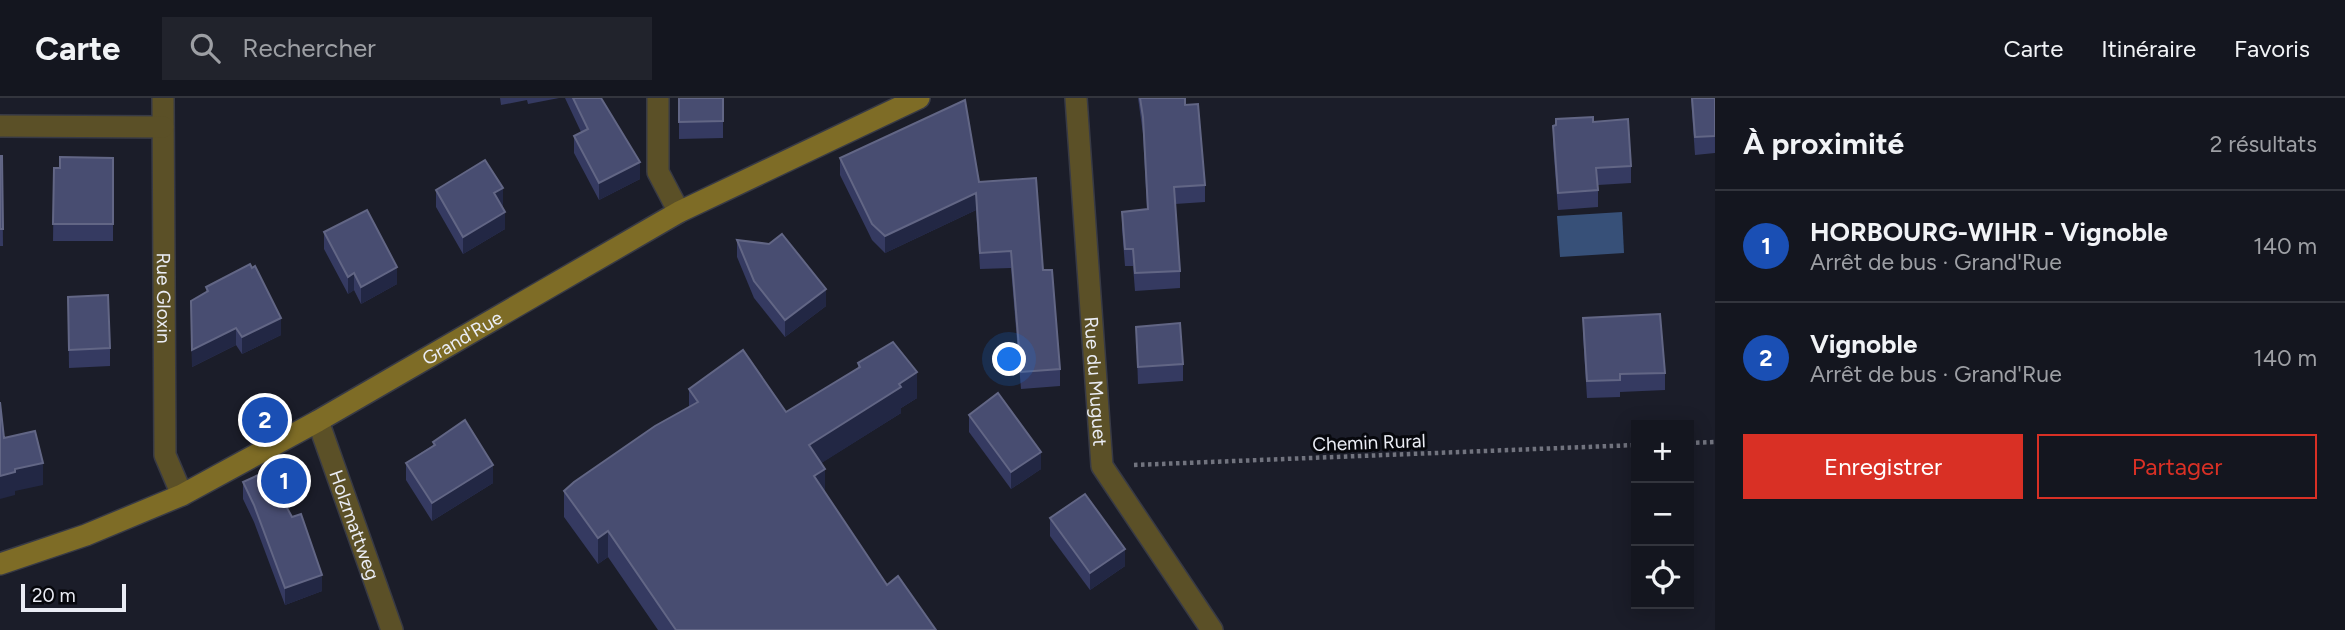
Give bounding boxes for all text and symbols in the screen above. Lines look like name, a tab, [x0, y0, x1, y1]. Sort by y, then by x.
search box	[162, 17, 652, 80]
text: Carte	[35, 29, 120, 68]
icon: search	[186, 29, 224, 67]
text: Rechercher	[242, 32, 376, 64]
text: Carte	[2003, 34, 2063, 63]
text: Itinéraire	[2101, 34, 2196, 63]
text: Favoris	[2234, 34, 2310, 63]
text: À proximité	[1743, 125, 1904, 162]
text: 2 résultats	[2210, 130, 2317, 158]
text: HORBOURG-WIHR - Vignoble	[1810, 216, 2168, 248]
text: 1	[1761, 232, 1771, 260]
text: 140 m	[2253, 232, 2317, 260]
text: Arrêt de bus · Grand'Rue	[1810, 248, 2062, 276]
street label: Rue Gloxin	[152, 252, 175, 344]
street label: Grand'Rue	[418, 306, 507, 370]
street label: Rue du Muguet	[1079, 316, 1112, 447]
text: Vignoble	[1810, 328, 1917, 360]
your location	[992, 342, 1026, 376]
text: 2	[1759, 344, 1773, 372]
text: 140 m	[2253, 344, 2317, 372]
text: Arrêt de bus · Grand'Rue	[1810, 360, 2062, 388]
pin: 2	[242, 394, 288, 446]
map controls	[1631, 420, 1694, 609]
button: +	[1631, 420, 1694, 483]
street label: Chemin Rural	[1312, 429, 1426, 456]
button: Enregistrer	[1743, 434, 2023, 499]
button: Partager	[2037, 434, 2317, 499]
pin: 1	[261, 455, 307, 507]
street label: Holzmattweg	[324, 467, 384, 583]
button: −	[1631, 483, 1694, 546]
button: locate	[1631, 546, 1694, 609]
scale bar	[21, 581, 126, 613]
text: 20 m	[32, 584, 76, 607]

